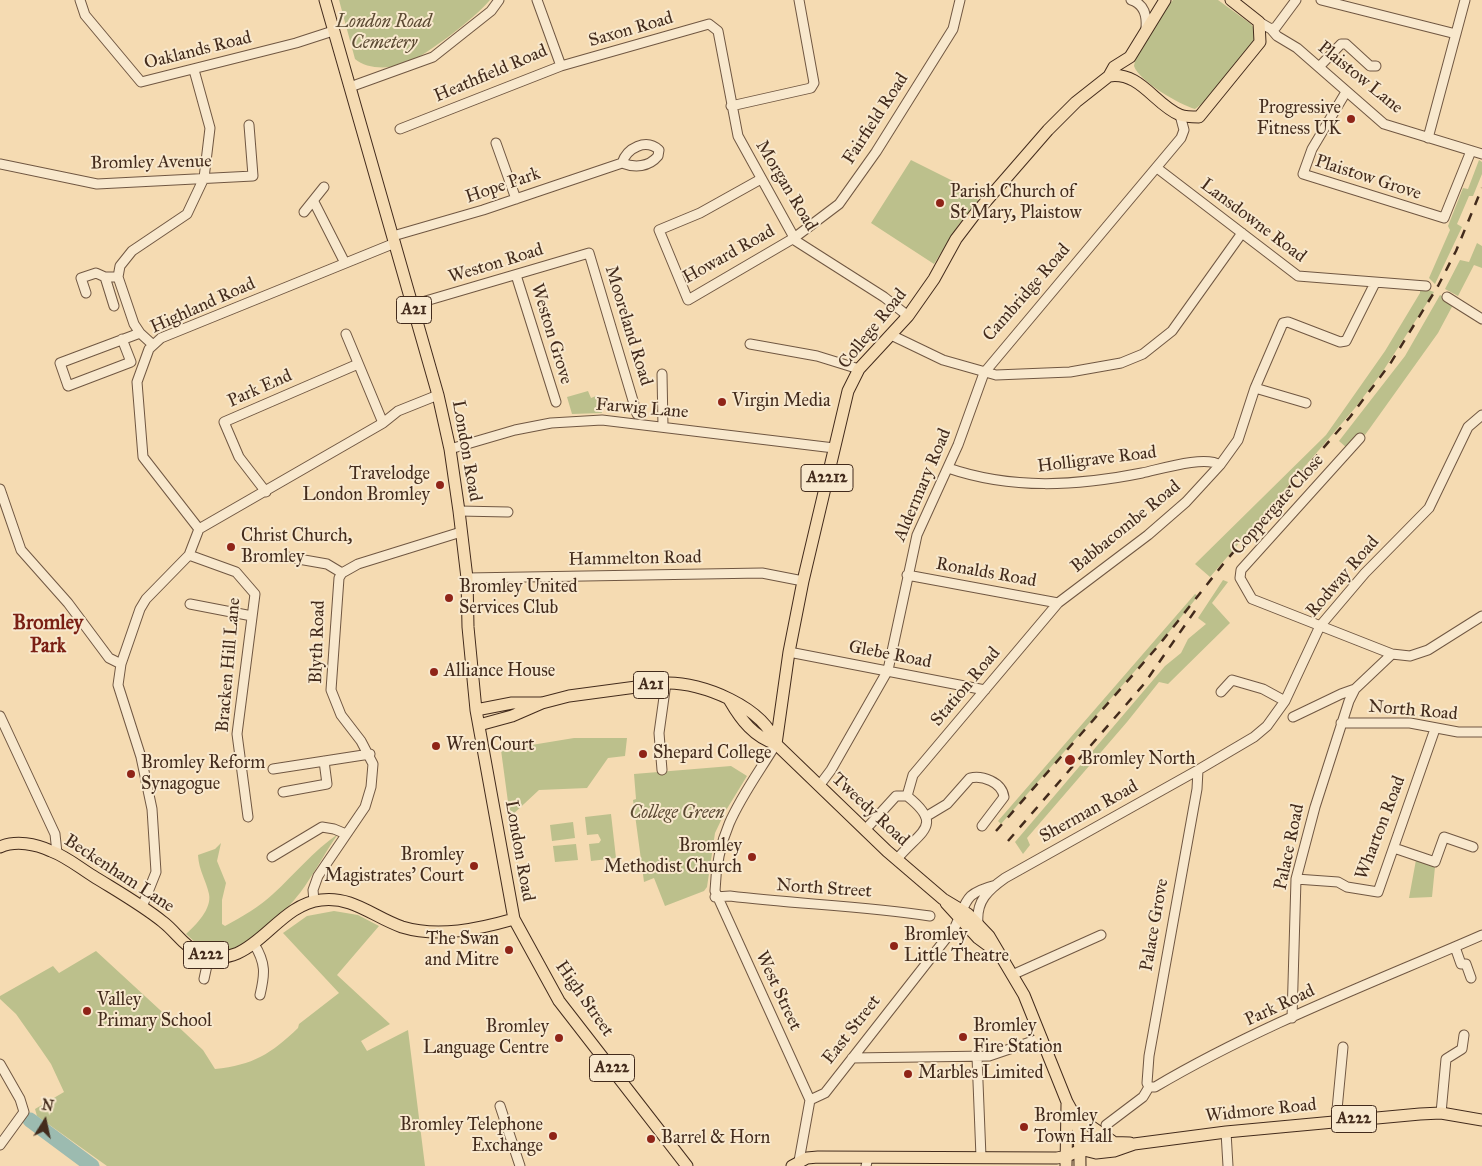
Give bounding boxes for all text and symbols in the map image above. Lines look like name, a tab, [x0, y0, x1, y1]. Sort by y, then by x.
street label: Saxon Road	[586, 8, 676, 52]
park label: London Road Cemetery	[336, 12, 432, 54]
street label: Oaklands Road	[142, 27, 254, 75]
street label: Plaistow Lane	[1313, 37, 1407, 119]
street label: Heathfield Road	[431, 40, 551, 108]
street label: Fairfield Road	[838, 69, 914, 169]
place label: Progressive Fitness UK	[1257, 98, 1341, 140]
marker: Progressive Fitness UK	[1345, 113, 1357, 125]
street label: Morgan Road	[750, 137, 822, 235]
street label: Bromley Avenue	[90, 151, 212, 175]
street label: Plaistow Grove	[1312, 151, 1424, 205]
street label: Hope Park	[463, 163, 543, 209]
street label: Lansdowne Road	[1196, 174, 1310, 268]
place label: Parish Church of St Mary, Plaistow	[950, 182, 1082, 224]
marker: Parish Church of St Mary, Plaistow	[934, 197, 946, 209]
street label: Howard Road	[679, 221, 779, 289]
street label: Weston Road	[446, 239, 546, 289]
street label: Cambridge Road	[979, 240, 1075, 346]
street label: Mooreland Road	[600, 263, 656, 389]
street label: Highland Road	[147, 273, 259, 339]
street label: Weston Grove	[525, 281, 577, 387]
street label: College Road	[834, 285, 912, 373]
road number: A21	[396, 296, 432, 324]
street label: Park End	[225, 365, 295, 413]
place label: Virgin Media	[732, 391, 831, 413]
street label: Farwig Lane	[595, 394, 689, 424]
marker: Virgin Media	[716, 396, 728, 408]
street label: London Road	[446, 399, 486, 503]
street label: Aldermary Road	[890, 425, 956, 545]
street label: Holligrave Road	[1036, 442, 1158, 478]
street label: Coppergate Close	[1227, 450, 1329, 560]
place label: Travelodge London Bromley	[302, 464, 430, 506]
road number: A2212	[801, 464, 853, 492]
street label: Babbacombe Road	[1067, 476, 1185, 578]
marker: Travelodge London Bromley	[434, 479, 446, 491]
place label: Christ Church, Bromley	[241, 526, 352, 568]
street label: Rodway Road	[1302, 532, 1384, 622]
marker: Christ Church, Bromley	[225, 541, 237, 553]
street label: Hammelton Road	[568, 547, 702, 571]
street label: Ronalds Road	[934, 554, 1038, 592]
place label: Bromley United Services Club	[459, 577, 578, 620]
marker: Bromley United Services Club	[443, 592, 455, 604]
street label: Bracken Hill Lane	[212, 597, 246, 733]
street label: Blyth Road	[306, 600, 330, 684]
district label: Bromley Park	[13, 612, 83, 659]
street label: Glebe Road	[847, 636, 933, 674]
street label: Station Road	[927, 643, 1005, 731]
place label: Alliance House	[444, 661, 555, 683]
marker: Alliance House	[428, 666, 440, 678]
road number: A21	[634, 672, 668, 698]
street label: North Road	[1368, 696, 1458, 726]
place label: Wren Court	[446, 735, 534, 757]
marker: Wren Court	[430, 740, 442, 752]
place label: Shepard College	[653, 743, 771, 765]
marker: Shepard College	[637, 748, 649, 760]
place label: Bromley North	[1081, 749, 1195, 771]
place label: Bromley Reform Synagogue	[141, 753, 265, 796]
marker: Bromley North	[1063, 753, 1077, 767]
marker: Bromley Reform Synagogue	[125, 768, 137, 780]
street label: Tweedy Road	[827, 769, 913, 851]
street label: Wharton Road	[1351, 773, 1411, 883]
street label: Sherman Road	[1036, 776, 1142, 848]
street label: London Road	[499, 799, 539, 903]
street label: Palace Road	[1270, 802, 1310, 892]
park label: College Green	[629, 803, 725, 825]
street label: Beckenham Lane	[60, 830, 178, 918]
place label: Bromley Methodist Church	[604, 836, 742, 879]
place label: Bromley Magistrates' Court	[324, 845, 464, 888]
marker: Bromley Methodist Church	[746, 851, 758, 863]
marker: Bromley Magistrates' Court	[468, 860, 480, 872]
street label: North Street	[775, 875, 873, 903]
street label: Palace Grove	[1136, 877, 1174, 973]
place label: Bromley Little Theatre	[904, 925, 1009, 968]
place label: The Swan and Mitre	[425, 929, 499, 972]
marker: Bromley Little Theatre	[888, 940, 900, 952]
road number: A222	[184, 942, 228, 968]
marker: The Swan and Mitre	[503, 944, 515, 956]
street label: West Street	[750, 948, 806, 1034]
street label: High Street	[550, 957, 618, 1041]
street label: Park Road	[1242, 980, 1318, 1032]
place label: Valley Primary School	[97, 990, 212, 1032]
street label: East Street	[818, 991, 886, 1069]
marker: Valley Primary School	[81, 1005, 93, 1017]
place label: Bromley Fire Station	[973, 1016, 1062, 1058]
place label: Bromley Language Centre	[423, 1017, 549, 1060]
marker: Bromley Fire Station	[957, 1031, 969, 1043]
marker: Bromley Language Centre	[553, 1032, 565, 1044]
road number: A222	[590, 1054, 634, 1082]
place label: Marbles Limited	[918, 1063, 1043, 1085]
marker: Marbles Limited	[902, 1068, 914, 1080]
street label: Widmore Road	[1204, 1094, 1318, 1128]
north arrow	[20, 1096, 70, 1146]
text: N	[40, 1096, 55, 1115]
place label: Bromley Town Hall	[1034, 1106, 1112, 1148]
road number: A222	[1332, 1106, 1376, 1132]
place label: Bromley Telephone Exchange	[400, 1115, 543, 1158]
marker: Bromley Town Hall	[1018, 1121, 1030, 1133]
place label: Barrel & Horn	[661, 1128, 770, 1150]
marker: Bromley Telephone Exchange	[547, 1130, 559, 1142]
marker: Barrel & Horn	[645, 1133, 657, 1145]

